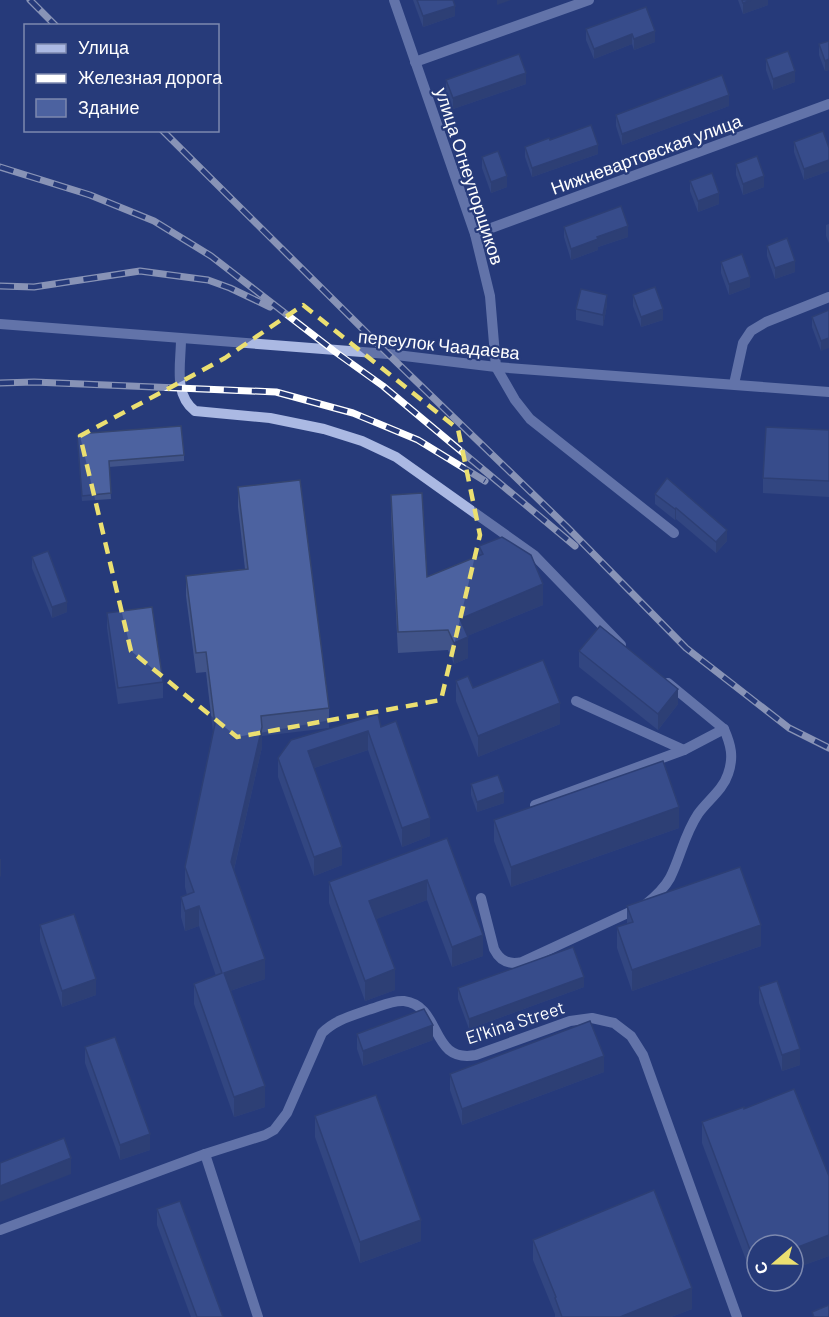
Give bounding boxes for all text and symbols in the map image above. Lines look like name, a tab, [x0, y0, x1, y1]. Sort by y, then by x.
legend	[24, 24, 219, 132]
text: Улица	[78, 36, 130, 58]
text: Железная дорога	[78, 66, 223, 88]
street label: улица Огнеупорщиков	[431, 85, 509, 267]
text: Здание	[78, 96, 139, 118]
street label: Нижневартовская улица	[548, 109, 745, 199]
street label: переулок Чаадаева	[357, 325, 522, 364]
street label: El'kina Street	[463, 996, 567, 1048]
north arrow	[745, 1233, 805, 1293]
text: С	[749, 1259, 771, 1277]

